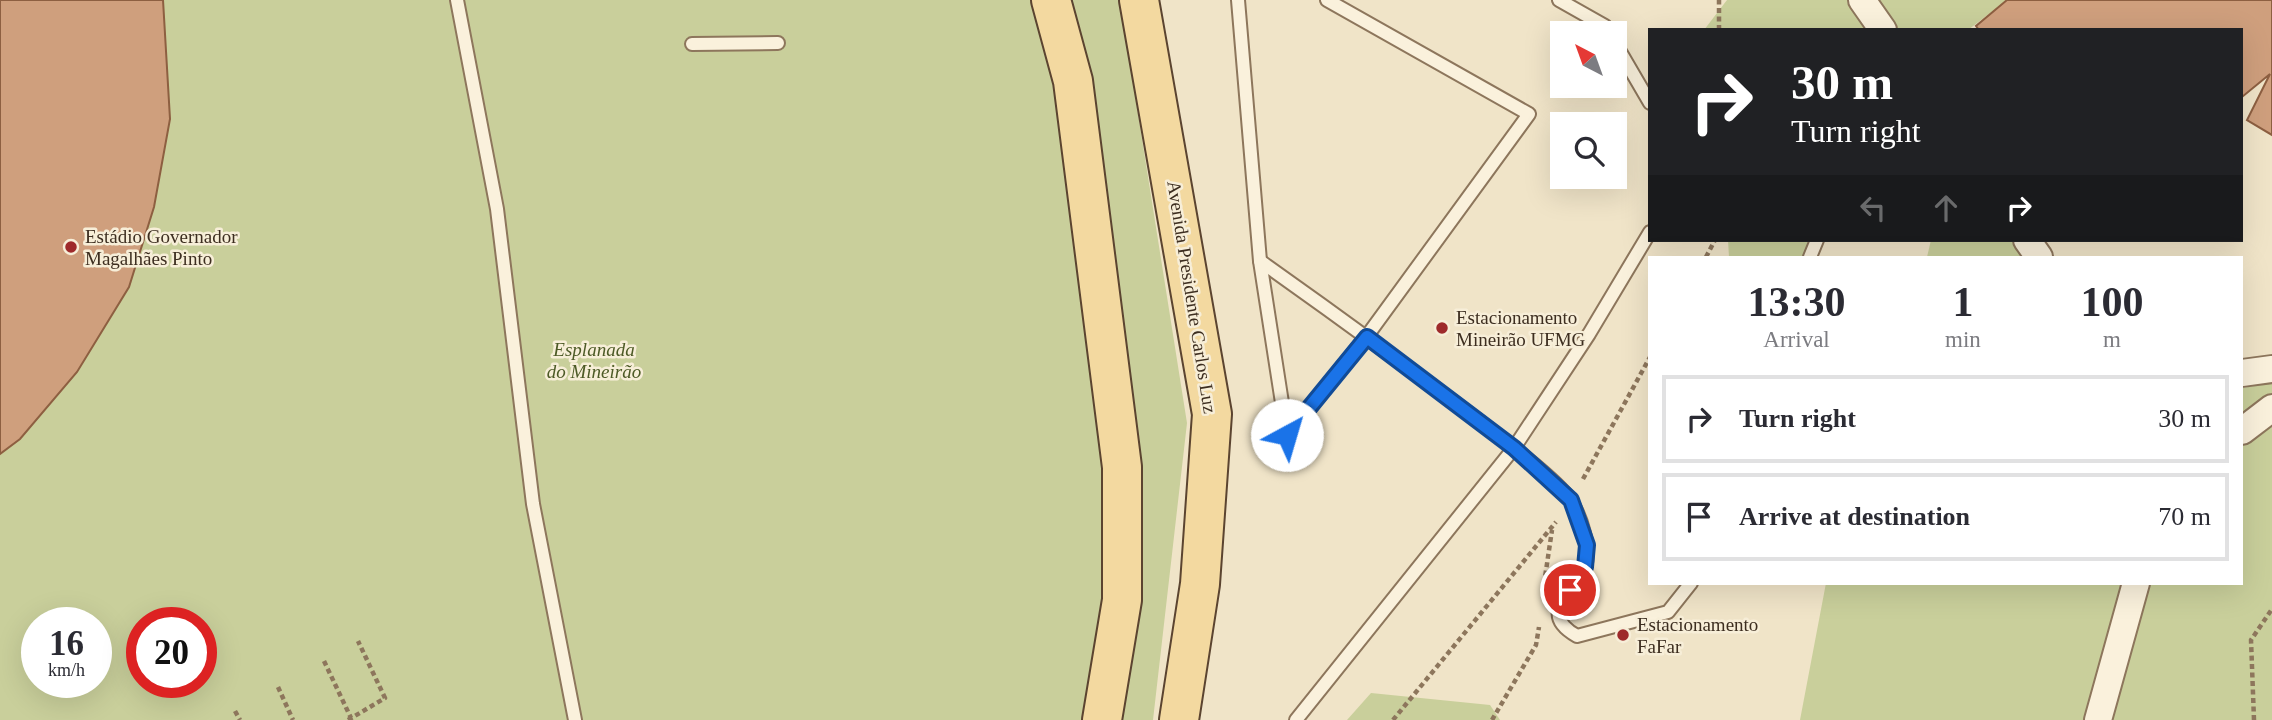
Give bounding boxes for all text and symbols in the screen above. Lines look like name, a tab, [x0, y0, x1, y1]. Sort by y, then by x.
north arrow	[1550, 21, 1628, 98]
map controls	[1550, 21, 1627, 189]
text: 30 m	[1791, 55, 1893, 110]
icon: right	[1676, 56, 1767, 147]
button: search	[1550, 112, 1627, 189]
text: Turn right	[1791, 113, 1921, 149]
street label: Avenida Presidente Carlos Luz	[1163, 179, 1221, 415]
icon: left	[1854, 189, 1892, 227]
icon: ahead	[1927, 189, 1965, 227]
icon: right	[2000, 189, 2038, 227]
place label: Estádio Governador Magalhães Pinto	[85, 226, 238, 269]
marker: Estádio Governador Magalhães Pinto	[63, 239, 79, 255]
text: 13:30	[1748, 279, 1846, 325]
text: 1	[1952, 279, 1973, 325]
text: 100	[2080, 279, 2143, 325]
place label: Estacionamento Mineirão UFMG	[1456, 307, 1586, 350]
marker: Estacionamento Mineirão UFMG	[1434, 320, 1450, 336]
text: Arrival	[1763, 327, 1830, 352]
text: min	[1945, 327, 1981, 352]
text: m	[2103, 327, 2121, 352]
park label: Esplanada do Mineirão	[547, 339, 641, 382]
position arrow	[1250, 398, 1324, 472]
icon: right	[1680, 400, 1718, 438]
text: Turn right	[1739, 404, 1856, 433]
text: 30 m	[2158, 404, 2211, 433]
icon: arrive	[1680, 498, 1718, 536]
text: Arrive at destination	[1739, 502, 1970, 531]
text: 70 m	[2158, 502, 2211, 531]
pin	[1540, 560, 1600, 620]
icon: arrive	[1551, 571, 1589, 609]
speed limit sign: 20	[126, 607, 217, 698]
place label: Estacionamento FaFar	[1637, 614, 1758, 657]
text: 16	[49, 624, 84, 663]
marker: Estacionamento FaFar	[1615, 627, 1631, 643]
text: km/h	[48, 660, 85, 680]

